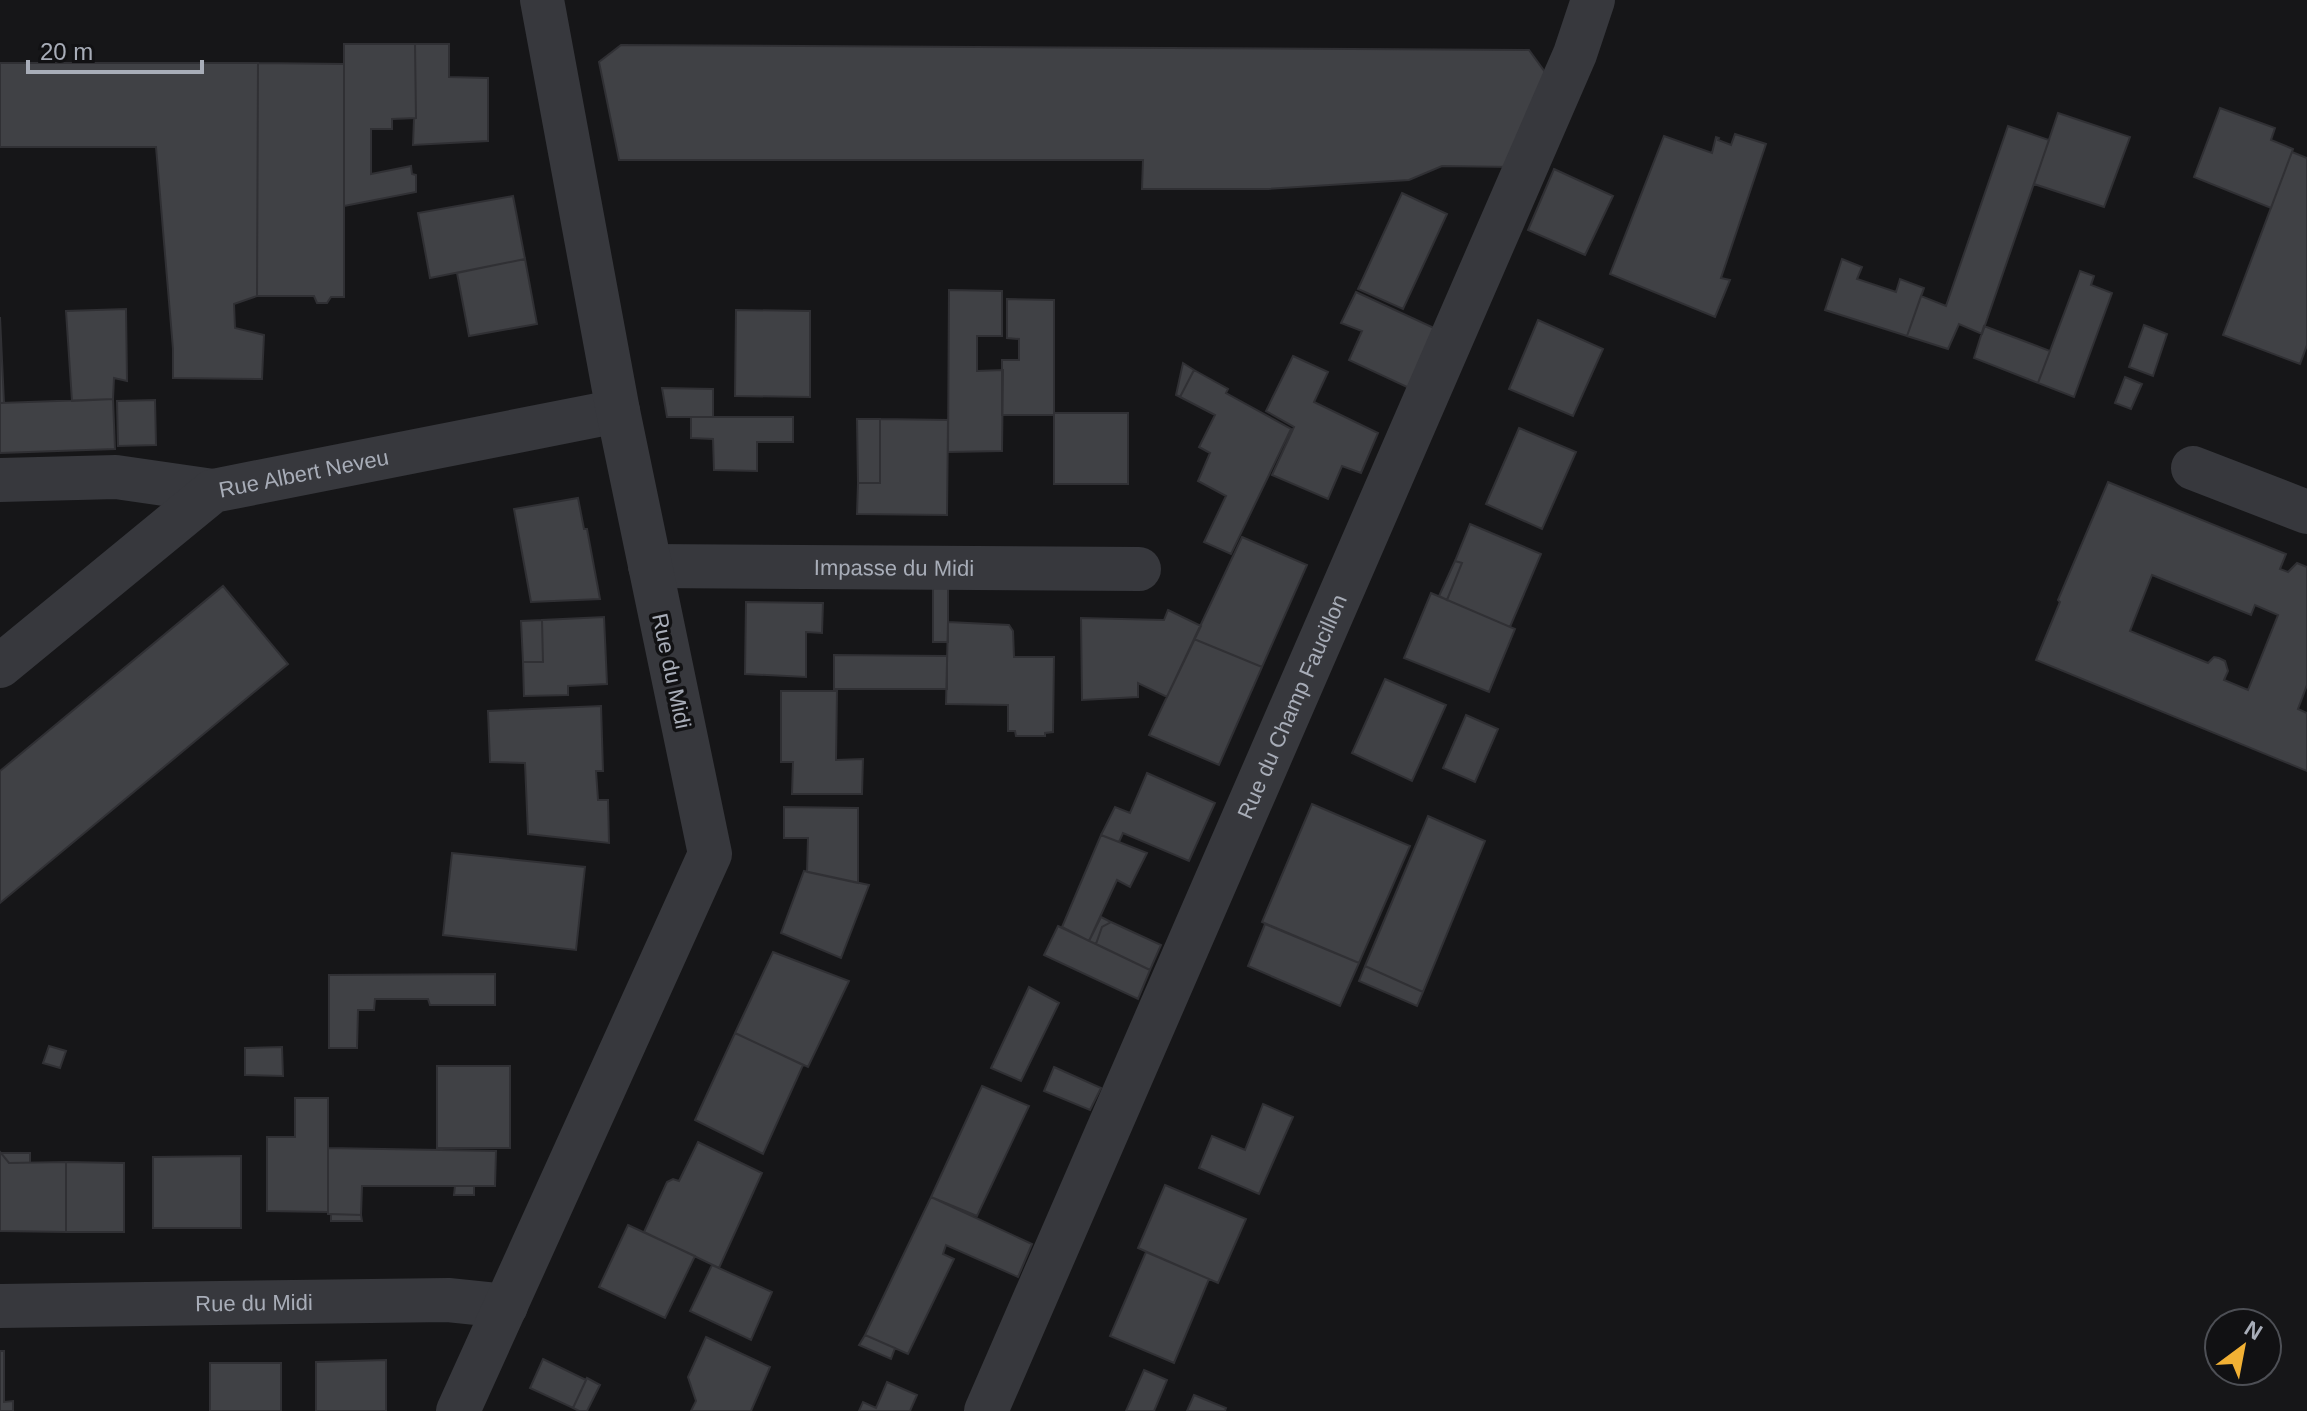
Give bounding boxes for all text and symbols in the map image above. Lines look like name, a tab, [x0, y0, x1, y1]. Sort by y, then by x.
scale bar	[28, 24, 202, 74]
text: 20 m	[40, 38, 93, 65]
street label: Rue Albert Neveu	[217, 445, 391, 503]
street label: Impasse du Midi	[814, 555, 974, 581]
street label: Rue du Champ Faucillon	[1233, 591, 1352, 823]
street label: Rue du Midi	[647, 611, 696, 731]
street label: Rue du Midi	[195, 1290, 313, 1316]
north arrow	[2203, 1307, 2283, 1387]
text: N	[2240, 1316, 2267, 1345]

